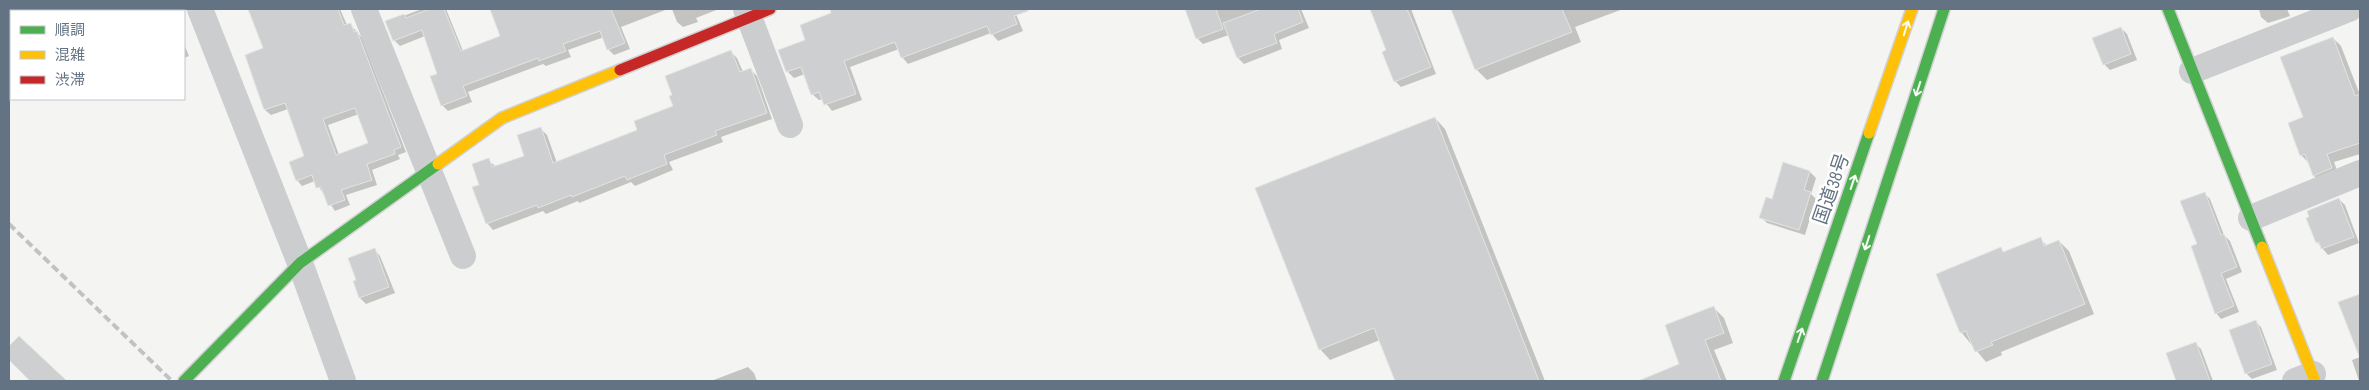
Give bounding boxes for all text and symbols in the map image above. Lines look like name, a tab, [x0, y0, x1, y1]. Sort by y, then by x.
legend	[10, 10, 185, 100]
text: 順調	[55, 21, 85, 40]
one-way arrow	[1902, 21, 1911, 36]
text: 混雑	[55, 46, 85, 65]
text: 渋滞	[55, 71, 85, 90]
one-way arrow	[1913, 80, 1923, 96]
street label: 国道38号	[1809, 151, 1855, 227]
one-way arrow	[1849, 174, 1859, 190]
one-way arrow	[1862, 235, 1872, 251]
one-way arrow	[1796, 328, 1805, 343]

